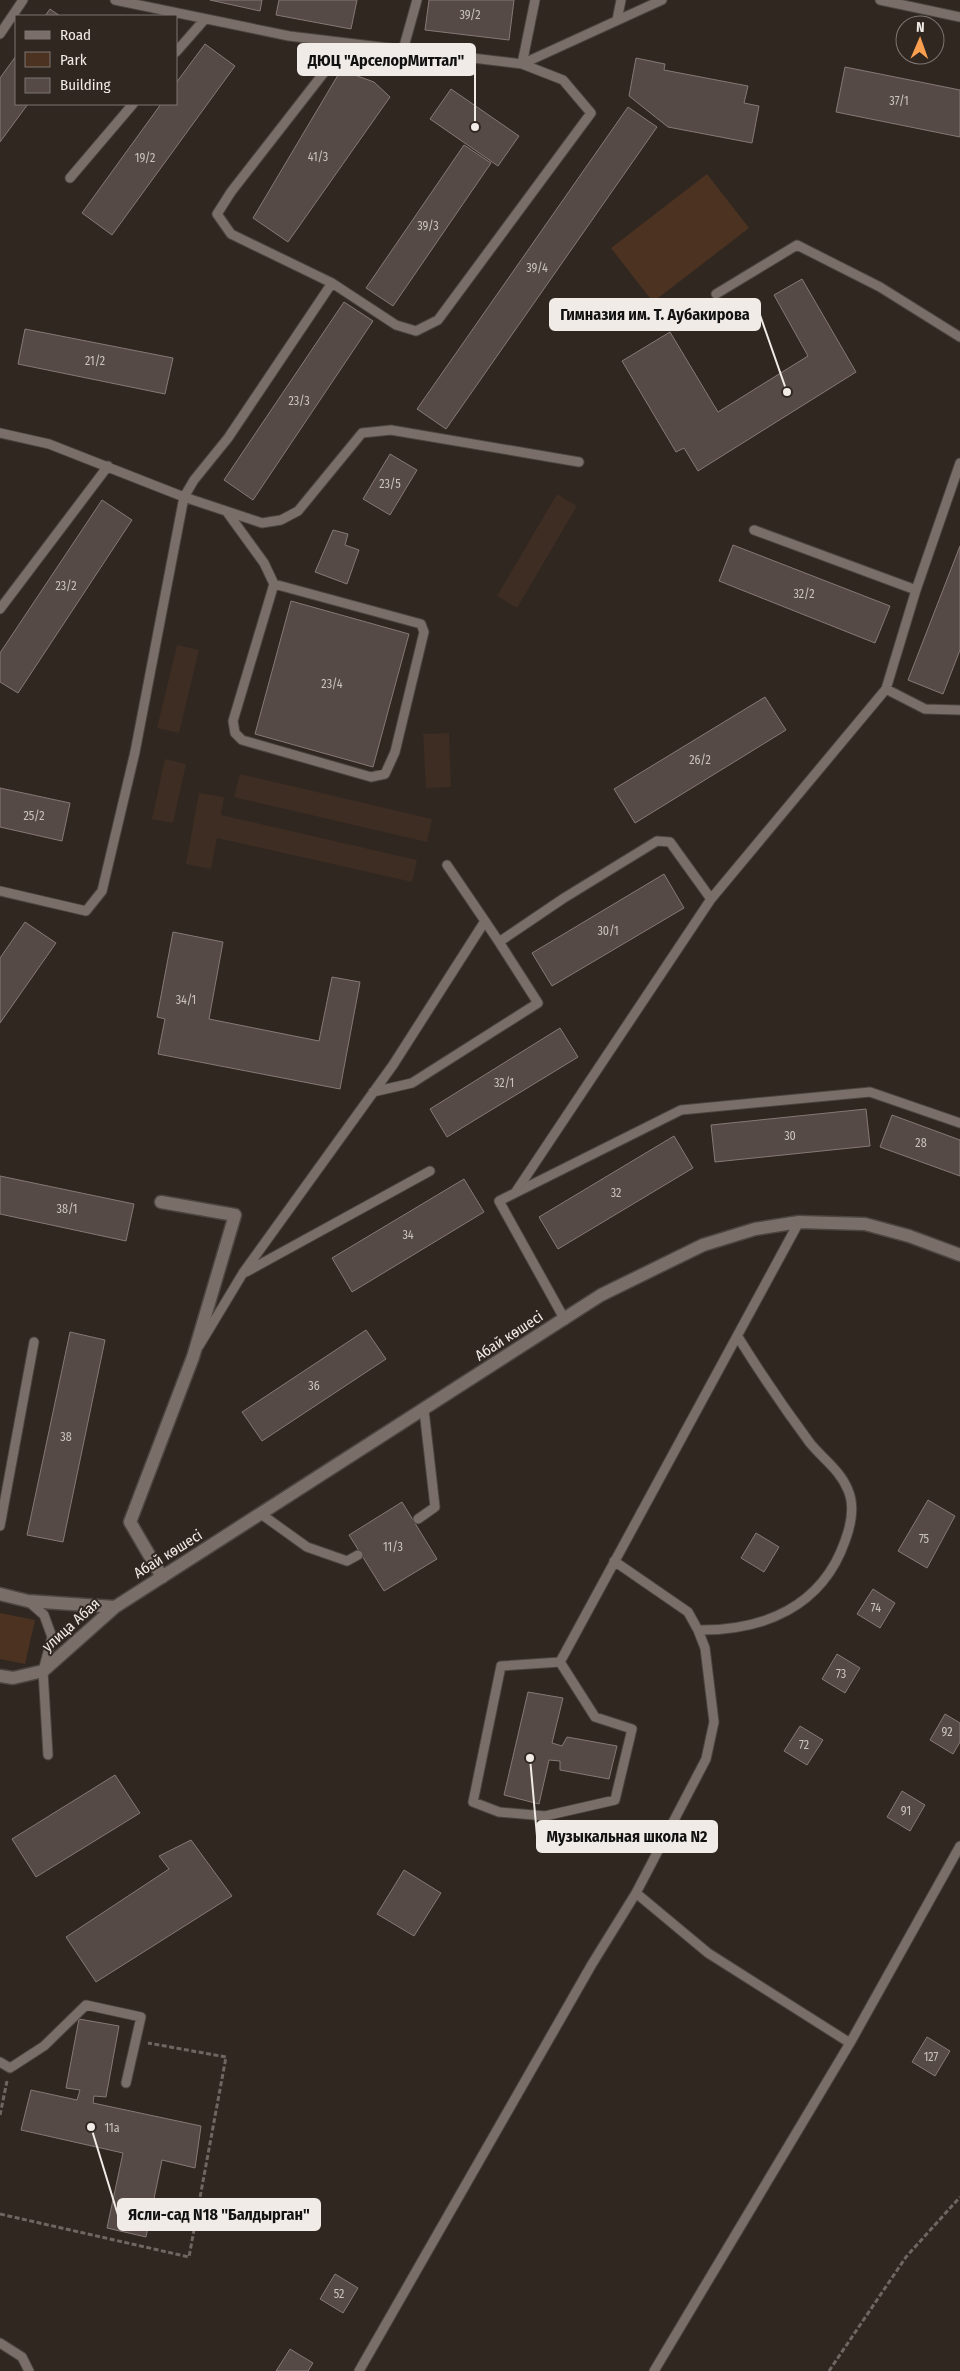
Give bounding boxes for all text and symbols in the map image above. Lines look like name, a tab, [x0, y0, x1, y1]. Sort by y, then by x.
house number: 39/2	[459, 8, 481, 22]
legend	[15, 15, 178, 105]
north arrow	[895, 15, 945, 65]
text: N	[916, 19, 925, 36]
text: Road	[60, 26, 91, 44]
callout: ДЮЦ "АрселорМиттал"	[298, 44, 475, 75]
text: Park	[60, 51, 87, 69]
text: ДЮЦ "АрселорМиттал"	[307, 51, 464, 70]
text: Building	[60, 76, 111, 94]
house number: 37/1	[889, 94, 909, 108]
house number: 41/3	[308, 150, 328, 164]
house number: 19/2	[135, 151, 155, 165]
house number: 39/3	[417, 219, 439, 233]
house number: 39/4	[526, 261, 548, 275]
callout: Гимназия им. Т. Аубакирова	[550, 299, 760, 330]
text: Гимназия им. Т. Аубакирова	[560, 305, 750, 324]
house number: 21/2	[85, 354, 105, 368]
house number: 23/3	[288, 394, 310, 408]
house number: 23/5	[379, 477, 401, 491]
house number: 23/2	[56, 579, 76, 593]
house number: 32/2	[793, 587, 815, 601]
house number: 23/4	[321, 677, 343, 691]
house number: 26/2	[689, 753, 711, 767]
house number: 25/2	[24, 809, 45, 823]
house number: 30/1	[597, 924, 619, 938]
house number: 34/1	[176, 993, 196, 1007]
house number: 32/1	[494, 1076, 514, 1090]
house number: 30	[784, 1129, 796, 1143]
house number: 28	[915, 1136, 927, 1150]
house number: 32	[611, 1186, 621, 1200]
house number: 38/1	[57, 1202, 78, 1216]
house number: 34	[402, 1228, 414, 1242]
street label: Абай көшесі	[472, 1307, 546, 1365]
house number: 36	[308, 1379, 320, 1393]
house number: 38	[60, 1430, 72, 1444]
street label: Абай көшесі	[130, 1526, 206, 1582]
house number: 75	[919, 1532, 930, 1546]
house number: 11/3	[383, 1540, 403, 1554]
street label: улица Абая	[38, 1594, 104, 1656]
house number: 74	[871, 1601, 881, 1615]
house number: 73	[836, 1667, 846, 1681]
house number: 92	[942, 1725, 952, 1739]
house number: 72	[799, 1738, 809, 1752]
house number: 91	[901, 1804, 911, 1818]
callout: Музыкальная школа N2	[537, 1821, 717, 1852]
text: Музыкальная школа N2	[547, 1827, 708, 1846]
house number: 127	[924, 2050, 939, 2064]
house number: 11а	[104, 2121, 120, 2135]
callout: Ясли-сад N18 "Балдырган"	[118, 2199, 320, 2230]
text: Ясли-сад N18 "Балдырган"	[128, 2205, 310, 2224]
house number: 52	[334, 2287, 344, 2301]

